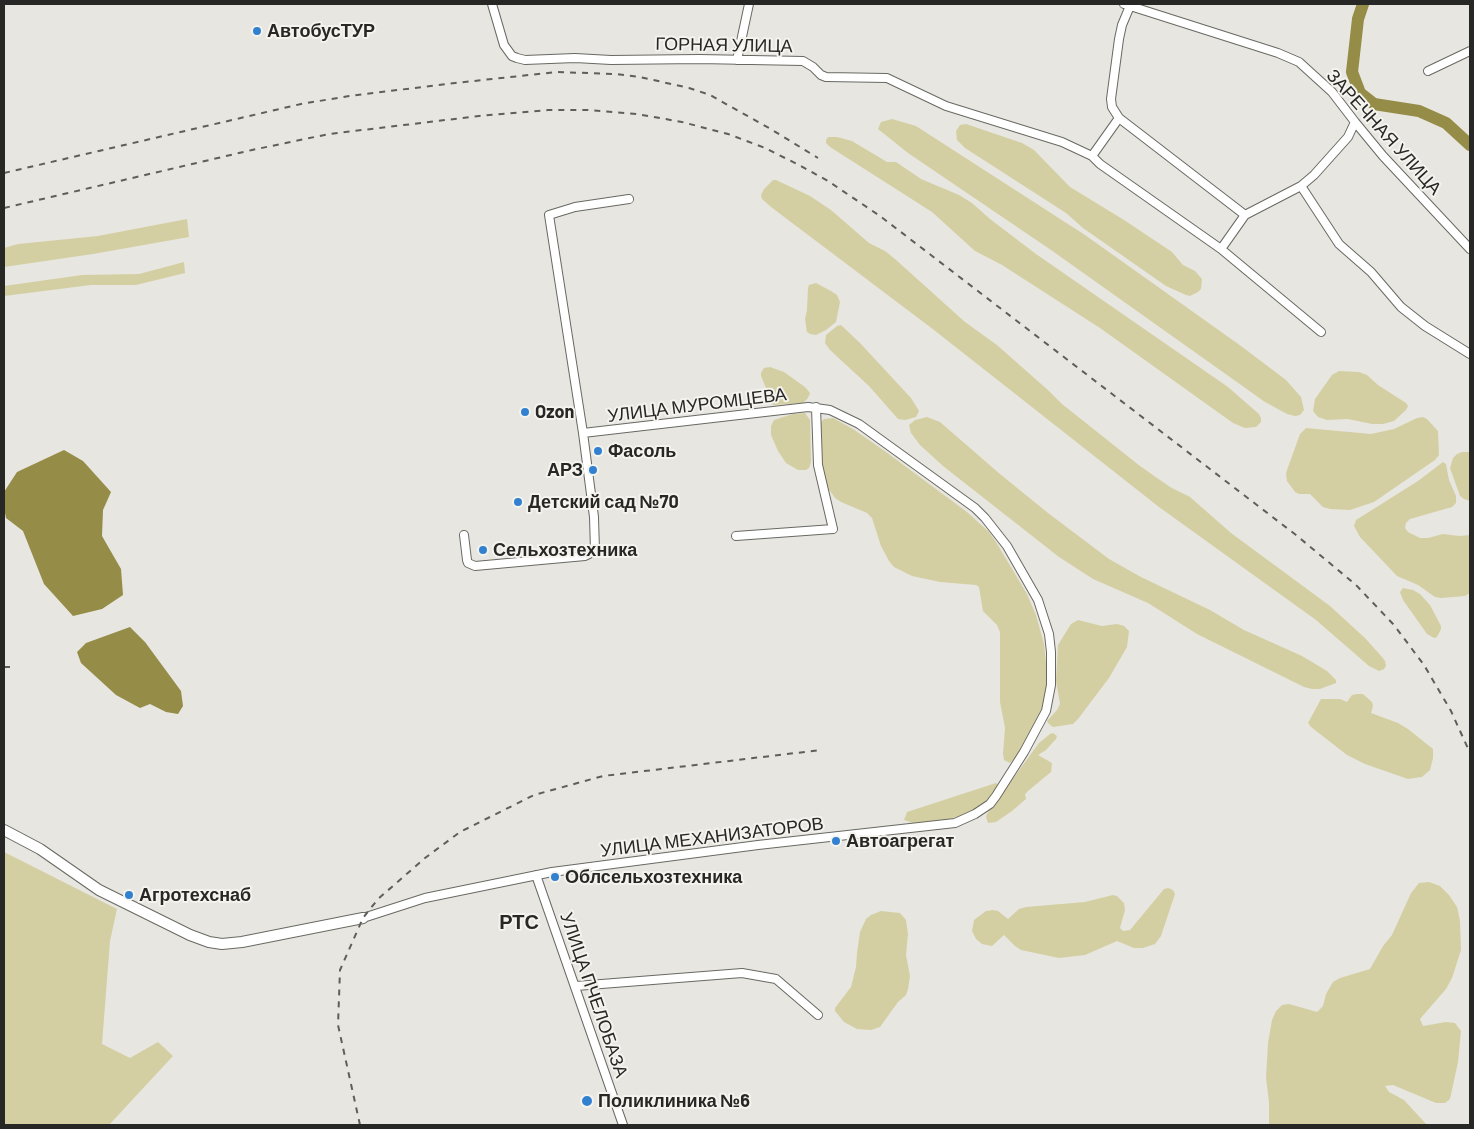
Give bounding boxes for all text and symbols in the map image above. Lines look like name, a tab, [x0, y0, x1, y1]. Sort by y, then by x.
place label: АвтобусТУР	[267, 20, 375, 42]
marker: АвтобусТУР	[251, 25, 263, 37]
street label: ГОРНАЯ УЛИЦА	[655, 33, 793, 57]
street label: ЗАРЕЧНАЯ УЛИЦА	[1322, 65, 1446, 199]
street label: УЛИЦА МУРОМЦЕВА	[606, 383, 788, 427]
place label: Ozon	[535, 401, 574, 423]
marker: Ozon	[519, 406, 531, 418]
place label: Фасоль	[608, 440, 676, 462]
marker: Фасоль	[592, 445, 604, 457]
place label: АРЗ	[547, 459, 583, 481]
marker: АРЗ	[587, 464, 599, 476]
place label: Детский сад №70	[528, 491, 679, 513]
marker: Детский сад №70	[512, 496, 524, 508]
place label: Сельхозтехника	[493, 539, 637, 561]
marker: Сельхозтехника	[477, 544, 489, 556]
street label: УЛИЦА МЕХАНИЗАТОРОВ	[599, 813, 825, 861]
place label: Автоагрегат	[846, 830, 954, 852]
marker: Автоагрегат	[830, 835, 842, 847]
place label: Облсельхозтехника	[565, 866, 742, 888]
marker: Облсельхозтехника	[549, 871, 561, 883]
place label: Агротехснаб	[139, 884, 251, 906]
marker: Агротехснаб	[123, 889, 135, 901]
district label: РТС	[499, 910, 539, 934]
street label: УЛИЦА ПЧЕЛОБАЗА	[556, 910, 632, 1080]
place label: Поликлиника №6	[598, 1090, 750, 1112]
marker: Поликлиника №6	[580, 1094, 594, 1108]

